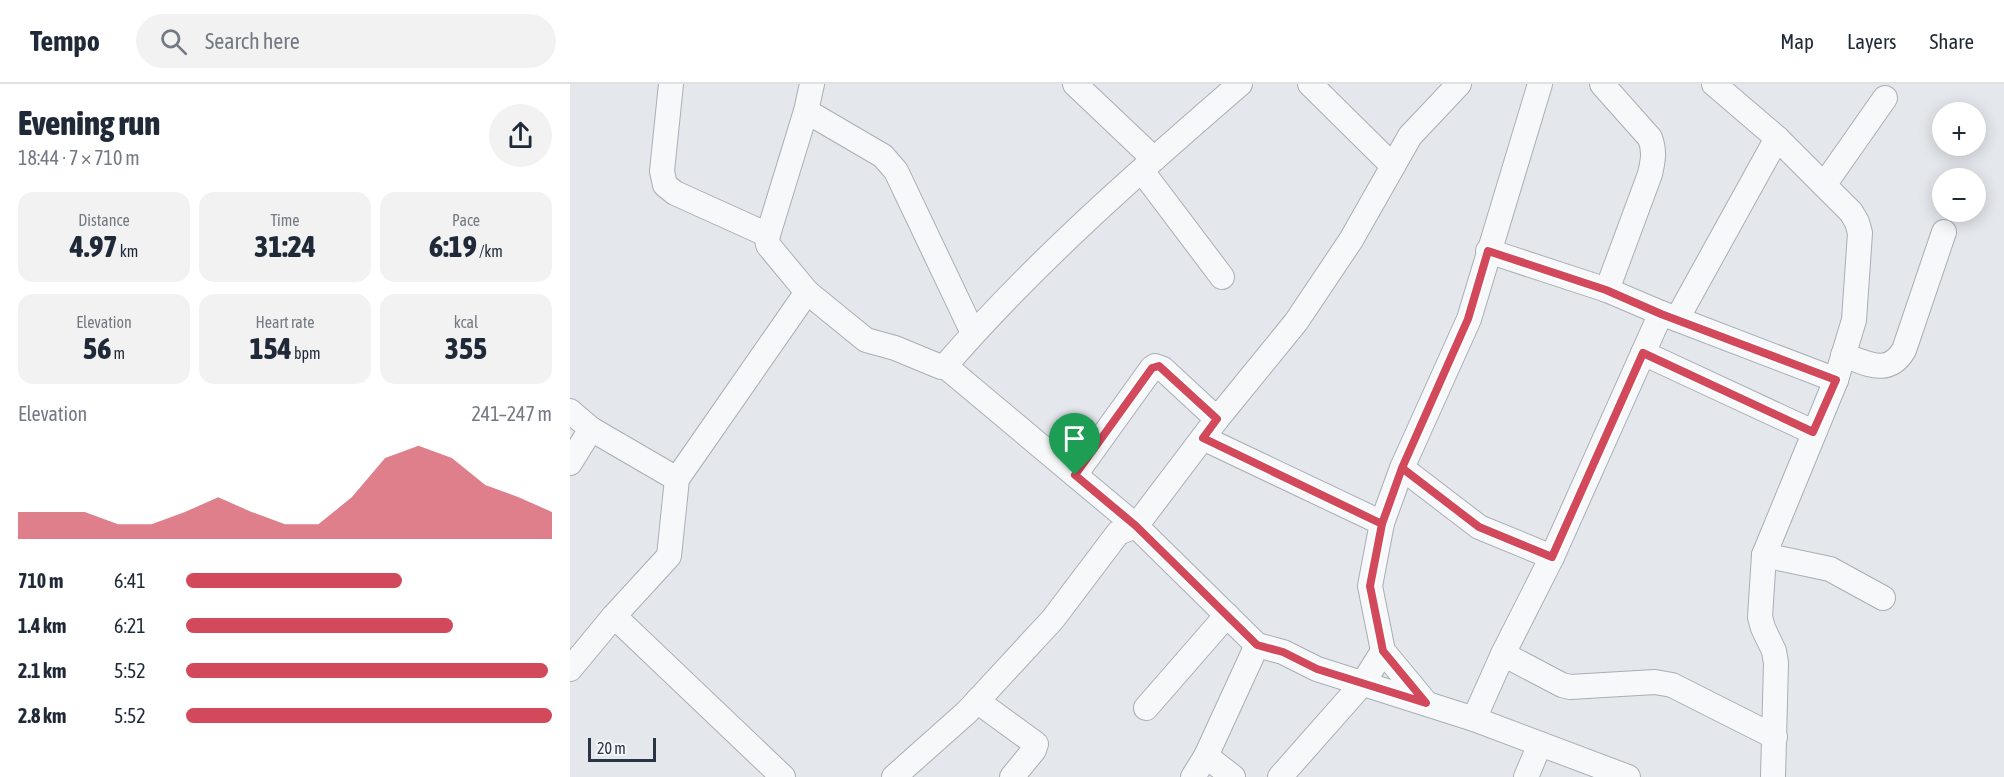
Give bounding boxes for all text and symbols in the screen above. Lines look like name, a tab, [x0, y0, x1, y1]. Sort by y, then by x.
search box	[136, 14, 556, 68]
text: Tempo	[30, 25, 100, 57]
icon: search	[157, 25, 190, 58]
text: Search here	[205, 28, 300, 54]
text: Map	[1780, 29, 1814, 53]
text: Layers	[1847, 29, 1897, 53]
text: Share	[1930, 29, 1974, 53]
map controls	[1932, 102, 1986, 222]
button: +	[1932, 102, 1986, 156]
text: Evening run	[18, 104, 160, 142]
button: share	[489, 104, 552, 167]
text: 18:44 · 7 × 710 m	[18, 146, 140, 169]
button: −	[1932, 168, 1986, 222]
text: Distance	[78, 211, 130, 229]
text: Time	[270, 211, 300, 229]
text: Pace	[452, 211, 480, 229]
text: 4.97	[70, 229, 117, 263]
text: 31:24	[254, 229, 316, 263]
text: 6:19	[429, 229, 477, 263]
text: km	[117, 242, 138, 260]
text: /km	[477, 242, 503, 260]
text: Elevation	[76, 313, 132, 331]
text: Heart rate	[256, 313, 314, 331]
text: kcal	[454, 313, 478, 331]
text: 56	[83, 331, 111, 365]
text: 154	[249, 331, 292, 365]
text: 355	[445, 331, 487, 365]
text: m	[111, 344, 125, 362]
text: bpm	[292, 344, 321, 362]
text: Elevation	[18, 402, 87, 425]
text: 241–247 m	[471, 402, 552, 425]
pin	[1049, 413, 1100, 475]
icon: arrive	[1058, 422, 1091, 455]
text: 710 m	[18, 569, 63, 592]
text: 6:41	[114, 569, 146, 592]
text: 1.4 km	[18, 614, 66, 637]
text: 6:21	[114, 614, 146, 637]
text: 2.1 km	[18, 659, 66, 682]
text: 5:52	[114, 659, 146, 682]
text: 2.8 km	[18, 704, 66, 727]
text: 5:52	[114, 704, 146, 727]
scale bar	[588, 735, 656, 762]
text: 20 m	[597, 739, 626, 757]

